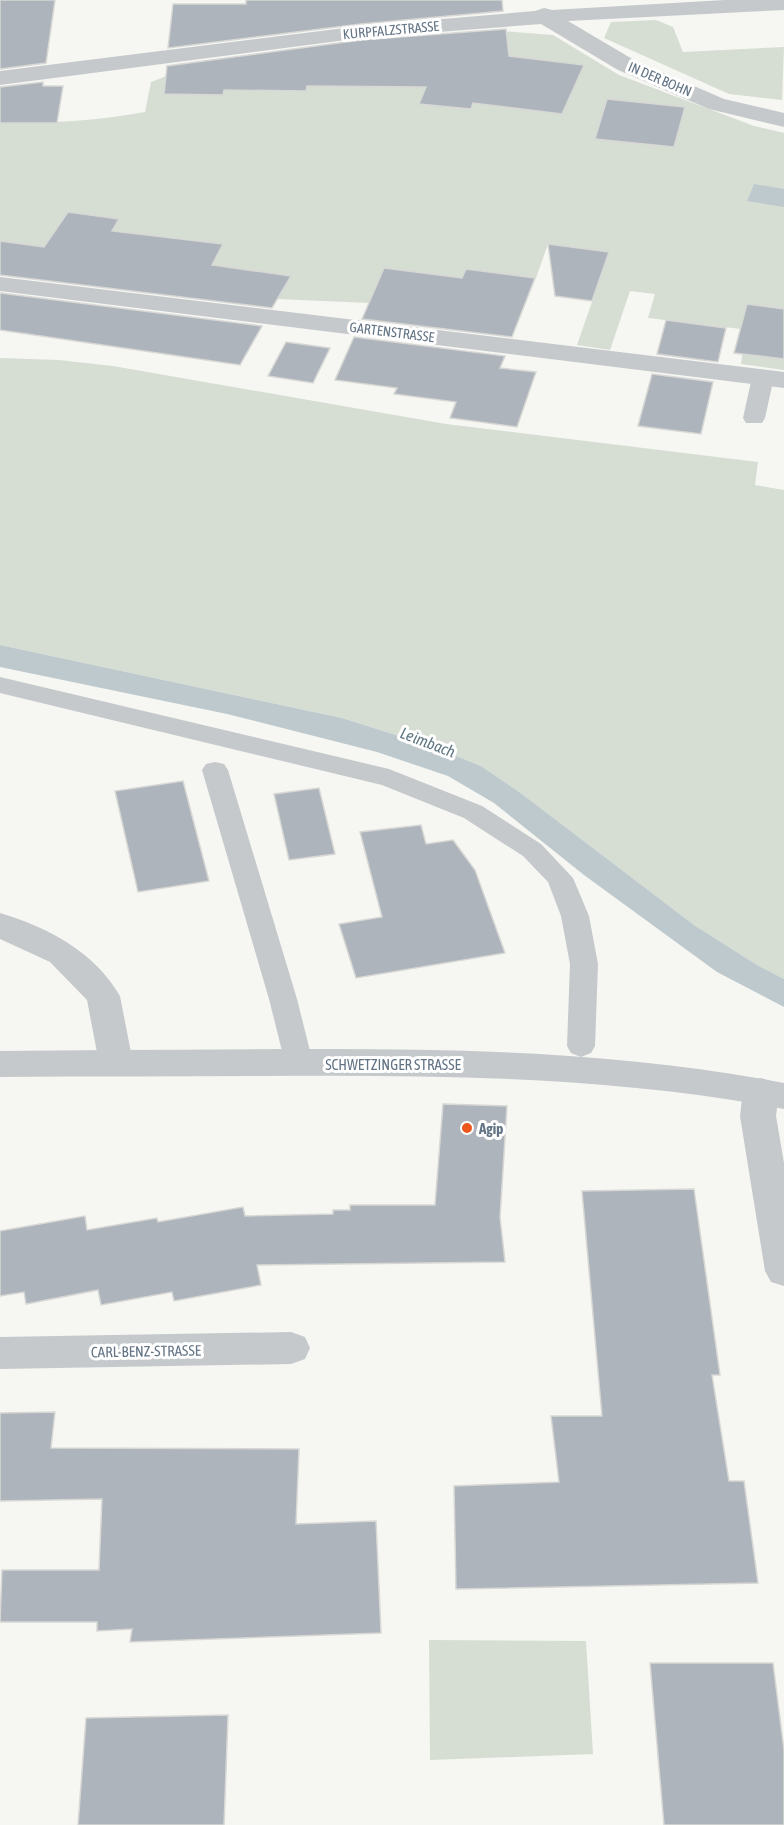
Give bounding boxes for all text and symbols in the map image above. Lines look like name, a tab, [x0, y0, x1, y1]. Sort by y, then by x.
street label: KURPFALZSTRASSE	[342, 18, 440, 42]
street label: IN DER BOHN	[626, 58, 694, 100]
street label: GARTENSTRASSE	[349, 319, 435, 345]
water label: Leimbach	[398, 723, 458, 761]
street label: SCHWETZINGER STRASSE	[325, 1056, 461, 1073]
place label: Agip	[478, 1120, 503, 1137]
marker: Agip	[460, 1121, 474, 1135]
street label: CARL-BENZ-STRASSE	[91, 1342, 202, 1360]

